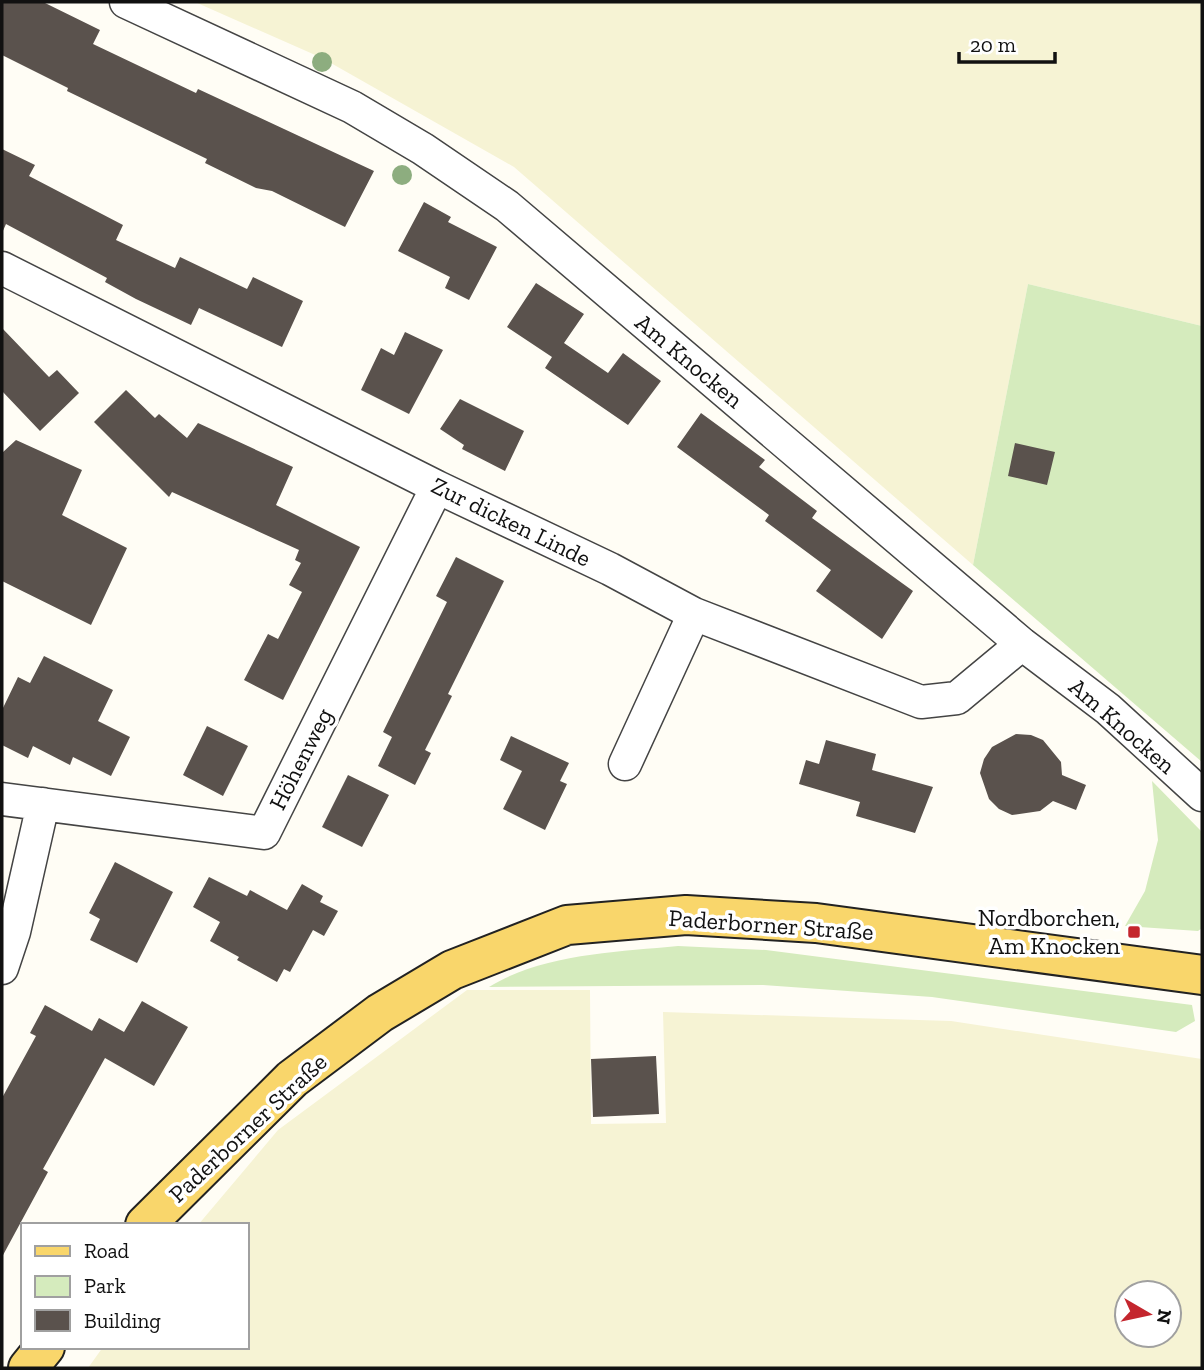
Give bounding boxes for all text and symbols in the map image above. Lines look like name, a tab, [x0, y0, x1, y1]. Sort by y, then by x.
scale bar	[959, 21, 1055, 65]
text: 20 m	[970, 32, 1016, 57]
street label: Am Knocken	[630, 307, 749, 414]
street label: Zur dicken Linde	[427, 470, 596, 573]
street label: Am Knocken	[1063, 672, 1182, 780]
street label: Höhenweg	[263, 703, 339, 815]
street label: Paderborner Straße	[668, 903, 875, 946]
place label: Nordborchen, Am Knocken	[978, 903, 1120, 960]
marker: Nordborchen, Am Knocken	[1126, 924, 1142, 940]
street label: Paderborner Straße	[163, 1047, 333, 1208]
legend	[21, 1223, 248, 1349]
text: Road	[84, 1238, 130, 1263]
text: Park	[84, 1273, 126, 1298]
north arrow	[1113, 1279, 1183, 1349]
text: Building	[84, 1308, 161, 1333]
text: N	[1152, 1308, 1177, 1326]

